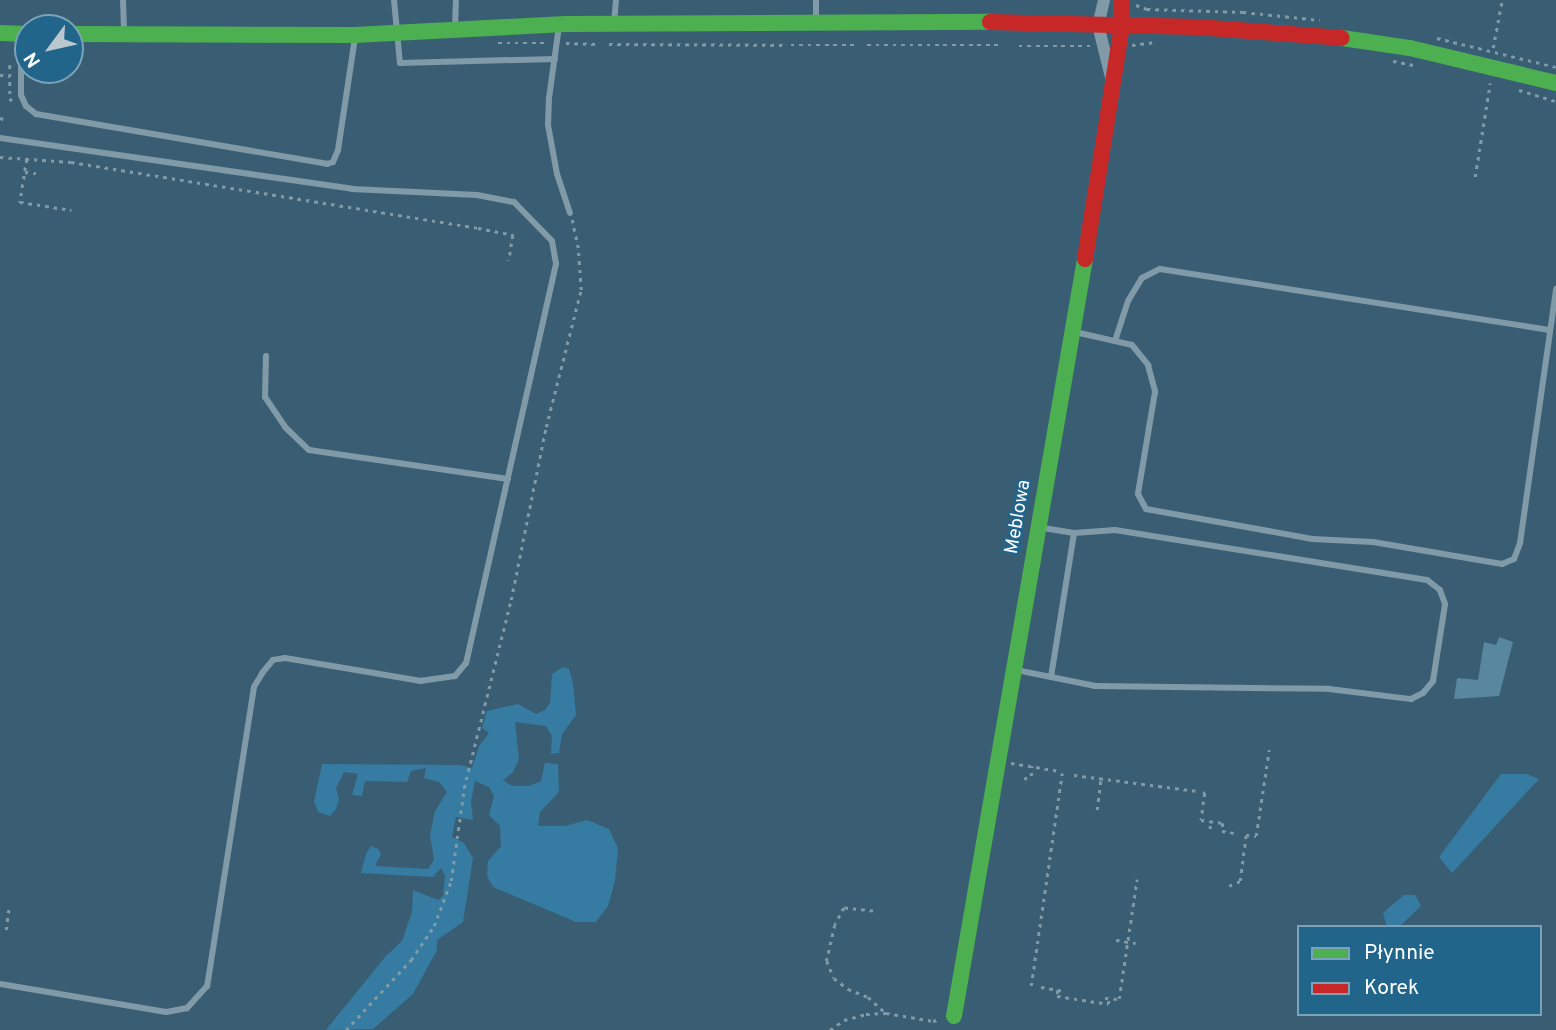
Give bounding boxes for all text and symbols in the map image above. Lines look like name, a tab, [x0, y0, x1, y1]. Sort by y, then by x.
north arrow	[14, 14, 84, 84]
text: N	[19, 47, 47, 72]
street label: Meblowa	[1001, 478, 1037, 556]
legend	[1297, 925, 1542, 1016]
text: Płynnie	[1364, 940, 1435, 967]
text: Korek	[1364, 975, 1419, 1002]

